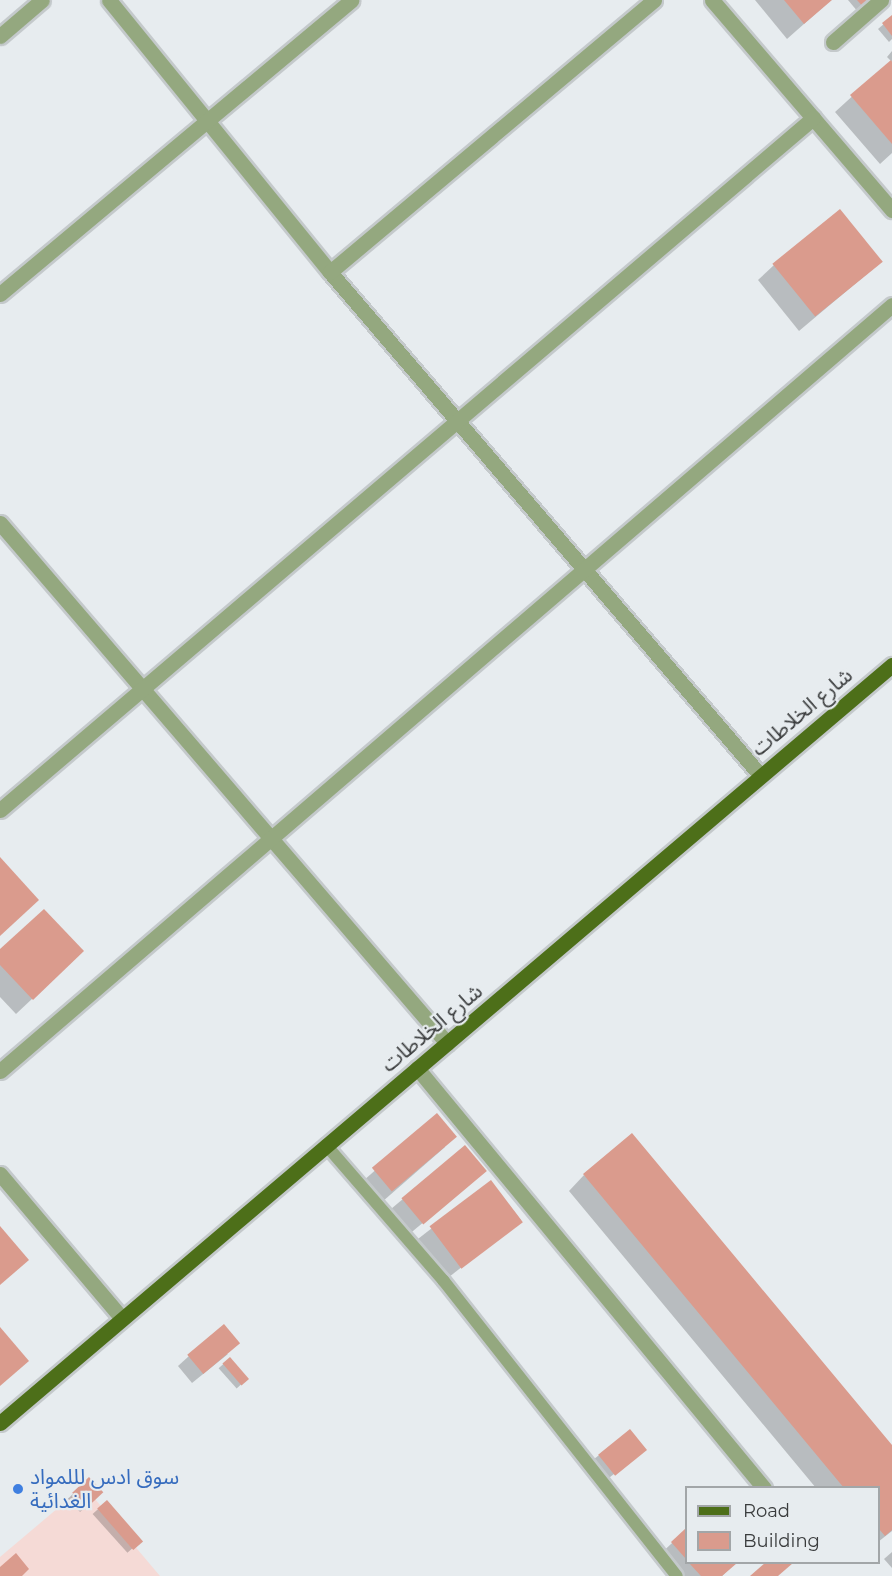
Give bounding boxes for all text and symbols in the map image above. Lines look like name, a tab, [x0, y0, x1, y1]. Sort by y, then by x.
street label: شارع الخلاطات	[746, 662, 858, 762]
street label: شارع الخلاطات	[376, 978, 488, 1078]
place label: سوق ادس لللمواد الغدائية	[30, 1464, 179, 1514]
marker: سوق ادس لللمواد الغدائية	[11, 1482, 25, 1496]
legend	[685, 1486, 880, 1564]
text: Road	[743, 1500, 790, 1522]
text: Building	[743, 1530, 820, 1552]

